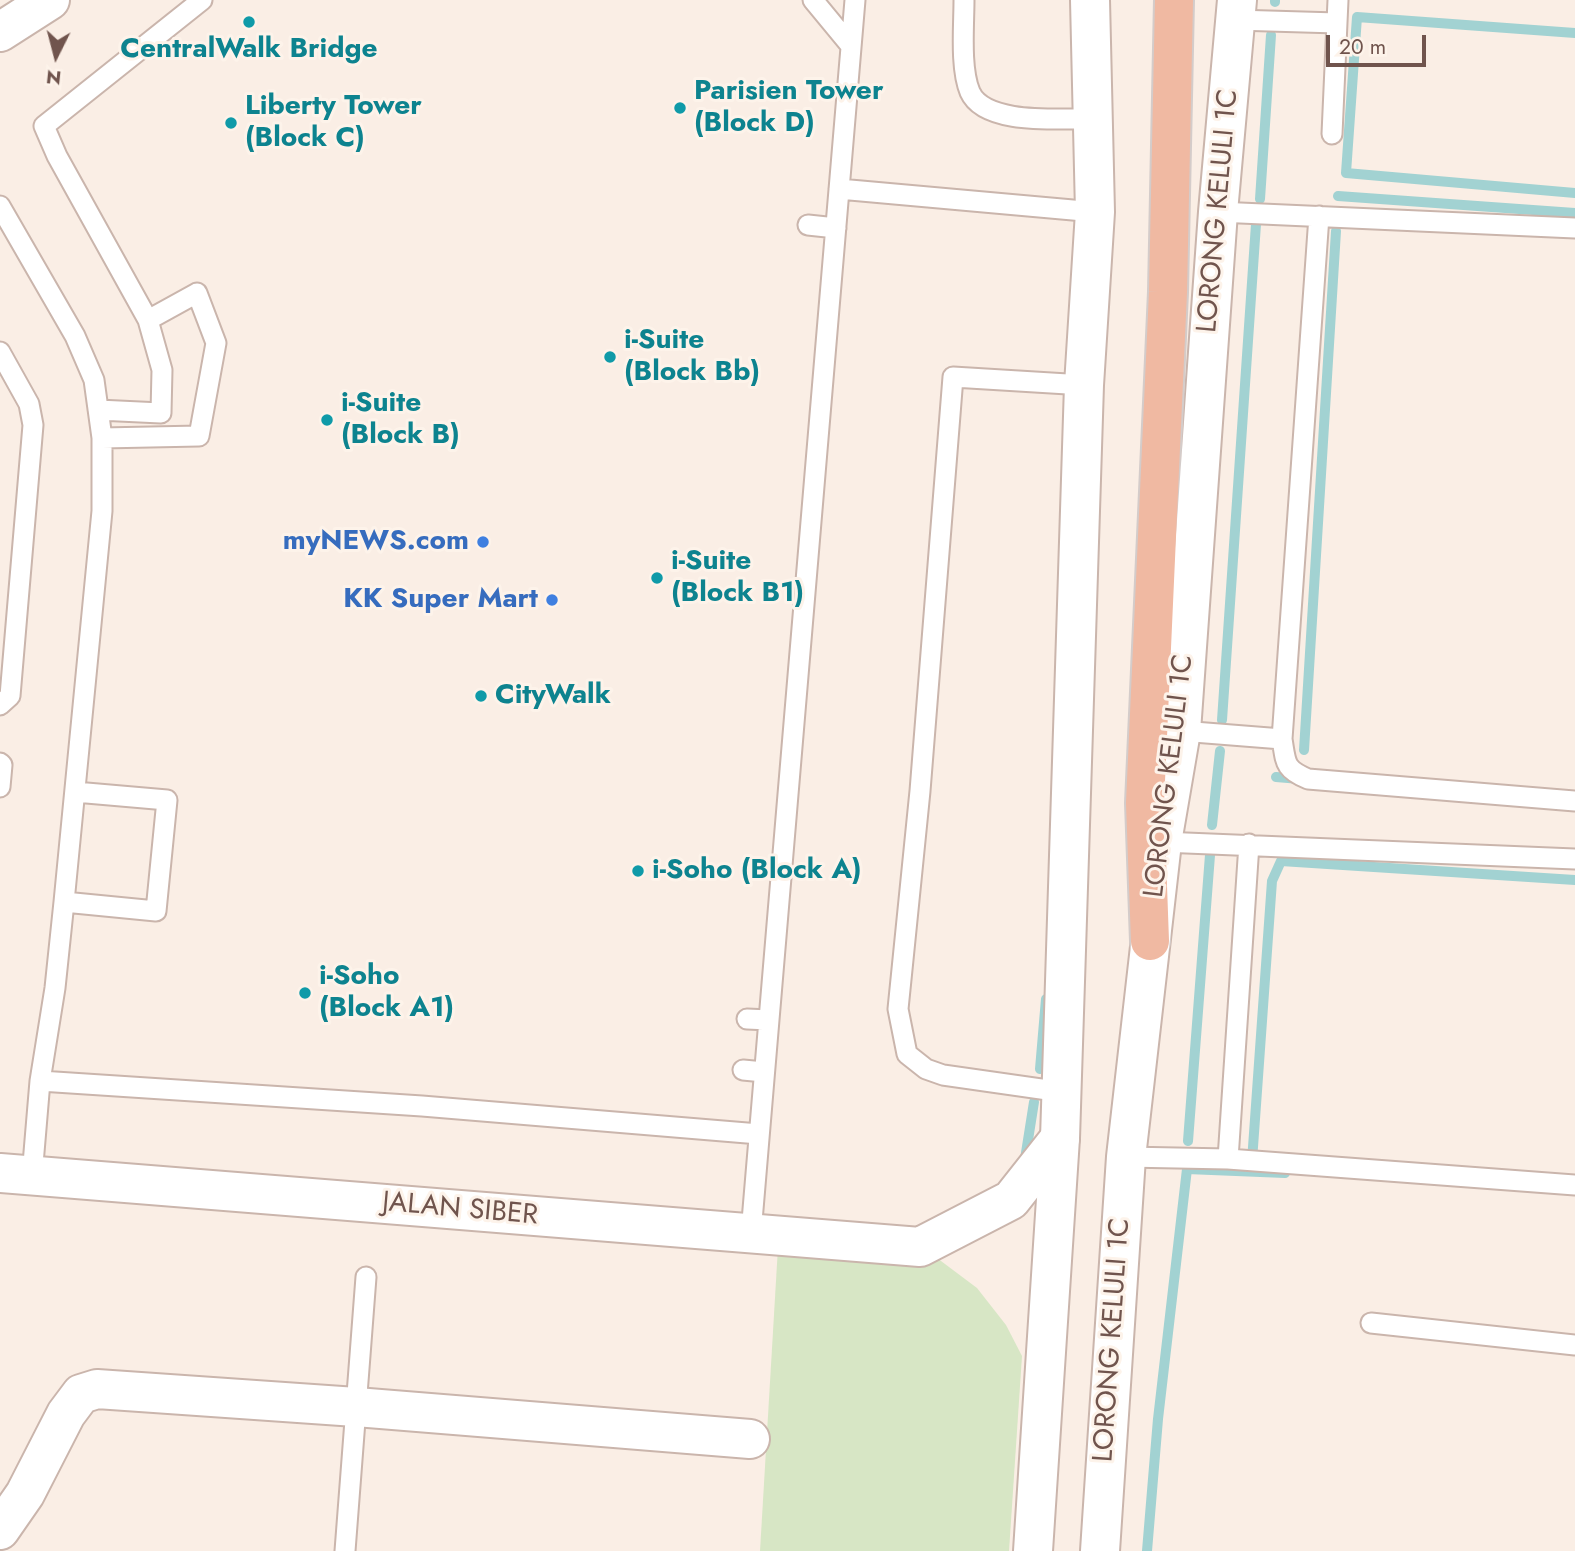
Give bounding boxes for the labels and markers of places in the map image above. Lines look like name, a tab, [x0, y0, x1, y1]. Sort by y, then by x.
marker: CentralWalk Bridge	[241, 14, 257, 30]
place label: CentralWalk Bridge	[120, 33, 378, 67]
place label: Parisien Tower (Block D)	[694, 75, 883, 141]
place label: Liberty Tower (Block C)	[245, 90, 422, 156]
marker: Parisien Tower (Block D)	[672, 100, 688, 116]
marker: Liberty Tower (Block C)	[223, 115, 239, 131]
place label: i-Suite (Block Bb)	[624, 324, 760, 390]
marker: i-Suite (Block Bb)	[602, 349, 618, 365]
place label: i-Suite (Block B)	[341, 387, 460, 453]
marker: i-Suite (Block B)	[319, 412, 335, 428]
place label: myNEWS.com	[283, 525, 469, 559]
marker: myNEWS.com	[475, 534, 491, 550]
place label: i-Suite (Block B1)	[671, 545, 804, 611]
marker: i-Suite (Block B1)	[649, 570, 665, 586]
place label: KK Super Mart	[343, 583, 538, 617]
marker: KK Super Mart	[544, 592, 560, 608]
place label: CityWalk	[495, 679, 611, 713]
marker: CityWalk	[473, 688, 489, 704]
place label: i-Soho (Block A)	[652, 854, 862, 888]
marker: i-Soho (Block A)	[630, 863, 646, 879]
place label: i-Soho (Block A1)	[319, 960, 454, 1026]
marker: i-Soho (Block A1)	[297, 985, 313, 1001]

